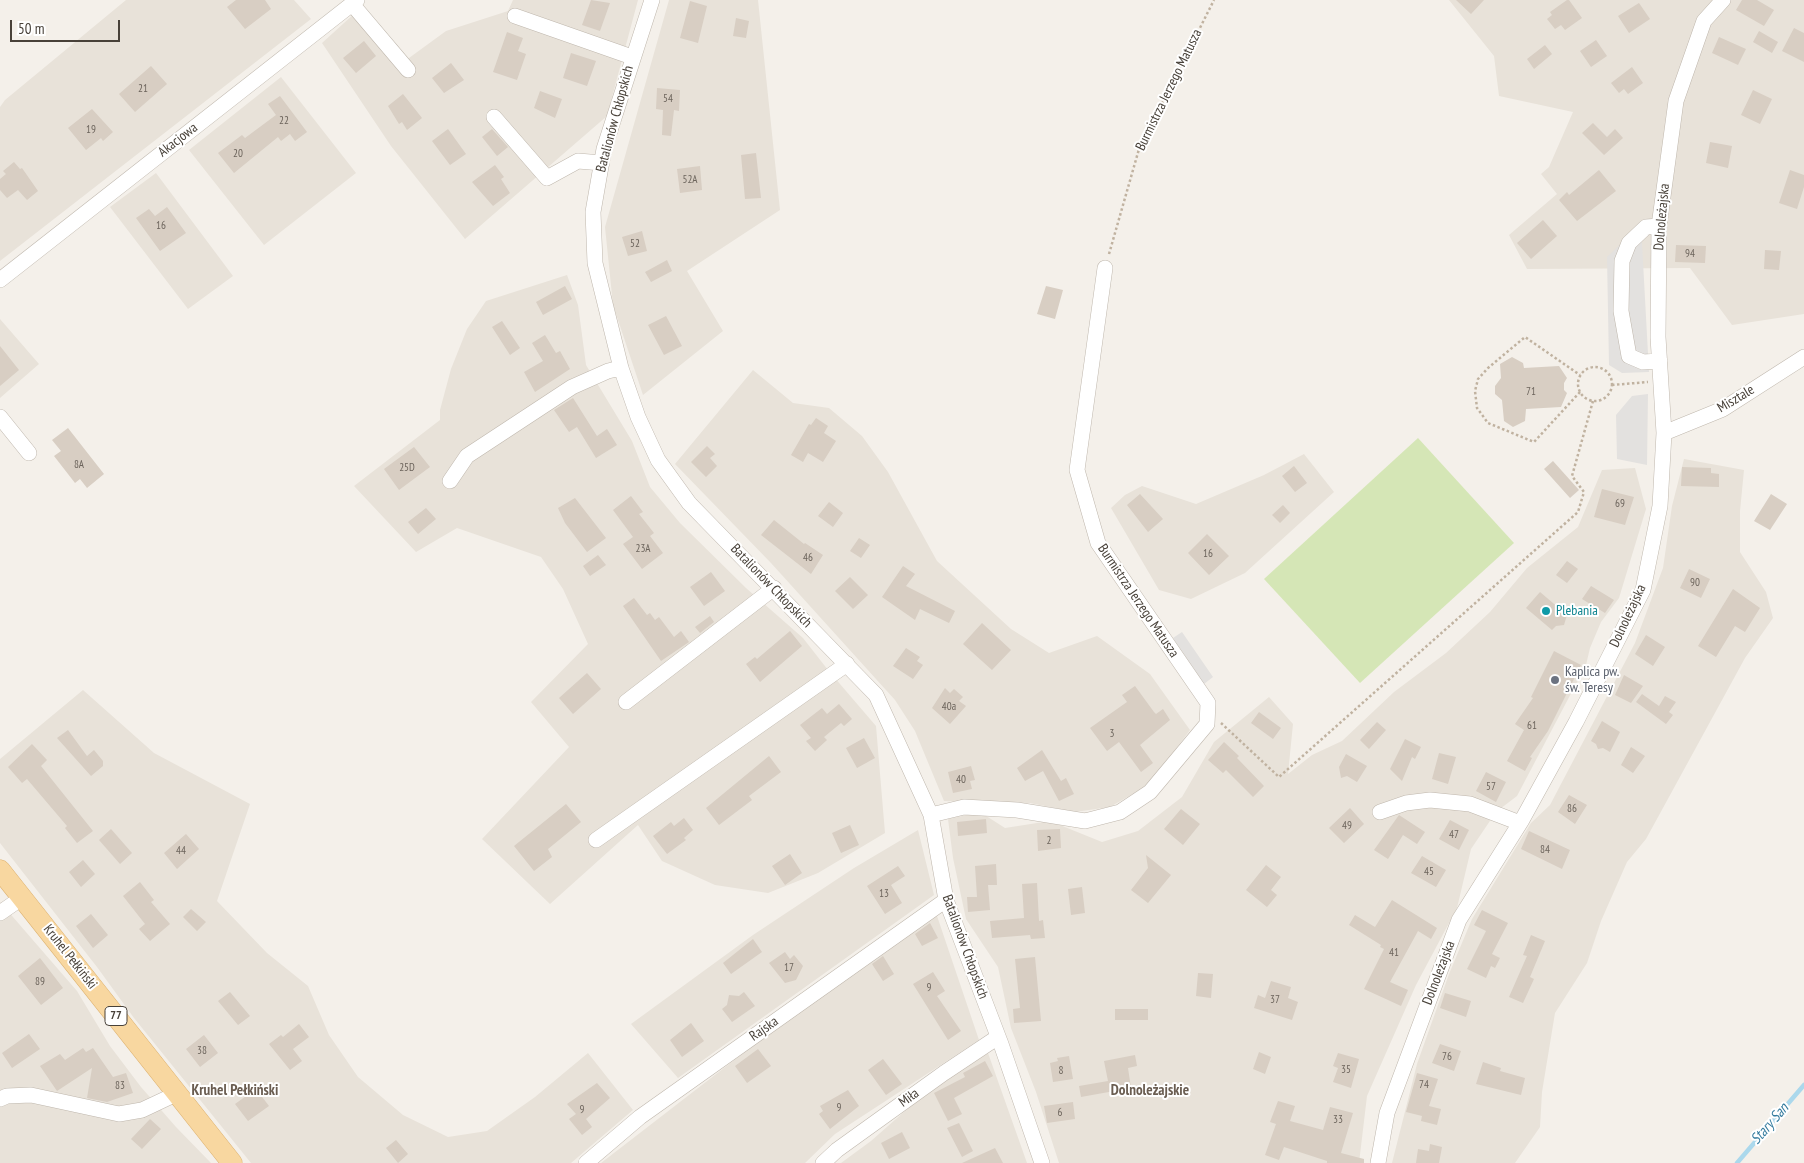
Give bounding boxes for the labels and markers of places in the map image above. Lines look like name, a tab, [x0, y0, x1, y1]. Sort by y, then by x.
place label: Plebania	[1556, 603, 1598, 619]
marker: Plebania	[1540, 605, 1552, 617]
place label: Kaplica pw. św. Teresy	[1565, 664, 1619, 696]
marker: Kaplica pw. św. Teresy	[1549, 674, 1561, 686]

